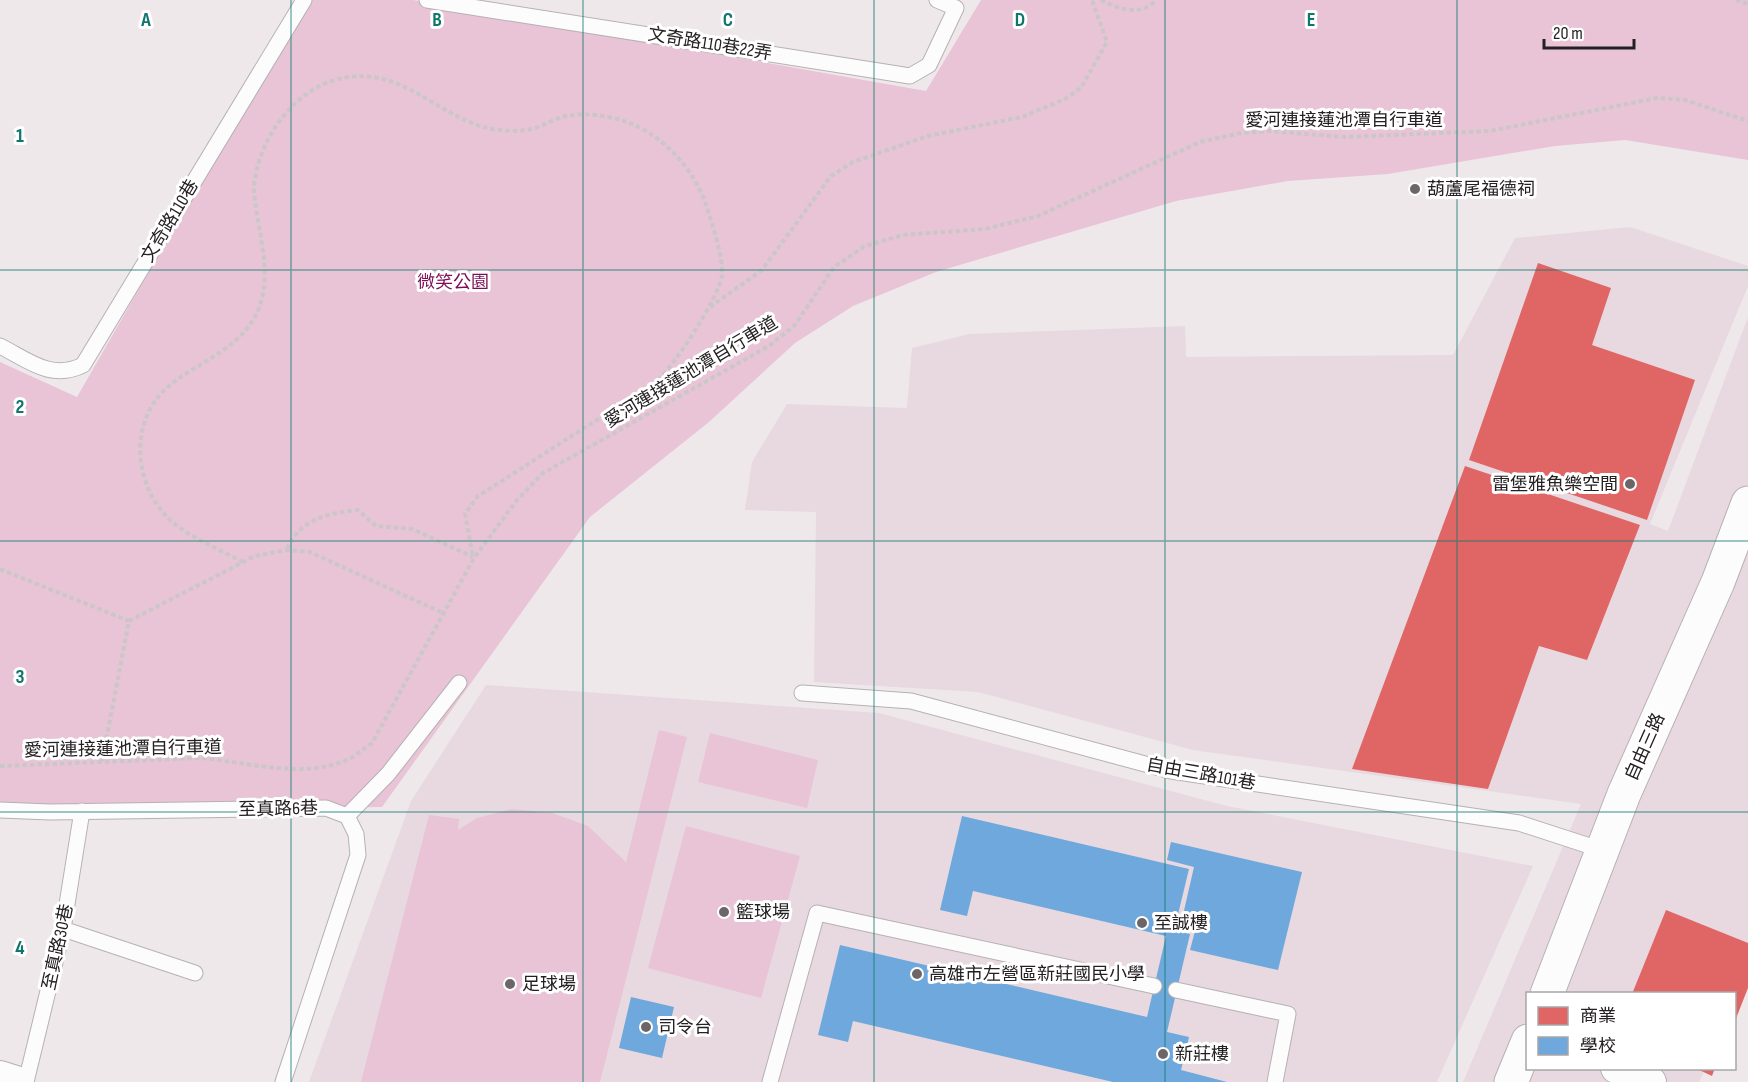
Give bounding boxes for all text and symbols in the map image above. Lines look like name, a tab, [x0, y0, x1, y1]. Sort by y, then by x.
text: A	[140, 8, 151, 32]
text: B	[432, 8, 442, 32]
text: C	[723, 8, 733, 32]
text: D	[1015, 8, 1025, 32]
text: E	[1307, 8, 1315, 32]
scale bar	[1544, 12, 1634, 50]
text: 20 m	[1553, 23, 1583, 44]
street label: 文奇路110巷22弄	[646, 24, 774, 64]
street label: 愛河連接蓮池潭自行車道	[1245, 110, 1443, 131]
text: 1	[16, 124, 24, 148]
street label: 文奇路110巷	[137, 176, 203, 266]
place label: 葫蘆尾福德祠	[1427, 179, 1535, 200]
marker: 葫蘆尾福德祠	[1408, 182, 1422, 196]
park label: 微笑公園	[417, 272, 489, 293]
street label: 愛河連接蓮池潭自行車道	[601, 312, 781, 432]
text: 2	[16, 395, 24, 419]
place label: 雷堡雅魚樂空間	[1492, 474, 1618, 495]
marker: 雷堡雅魚樂空間	[1623, 477, 1637, 491]
text: 3	[16, 665, 25, 689]
street label: 自由三路	[1621, 710, 1669, 784]
street label: 愛河連接蓮池潭自行車道	[24, 737, 222, 761]
street label: 自由三路101巷	[1145, 754, 1257, 794]
street label: 至真路6巷	[238, 798, 318, 820]
street label: 至真路30巷	[39, 902, 77, 992]
place label: 籃球場	[736, 902, 790, 923]
marker: 籃球場	[717, 905, 731, 919]
place label: 至誠樓	[1154, 913, 1208, 934]
marker: 至誠樓	[1135, 916, 1149, 930]
text: 4	[15, 936, 25, 960]
place label: 高雄市左營區新莊國民小學	[929, 964, 1145, 985]
marker: 高雄市左營區新莊國民小學	[910, 967, 924, 981]
place label: 足球場	[522, 974, 576, 995]
marker: 足球場	[503, 977, 517, 991]
legend	[1526, 992, 1736, 1070]
text: 商業	[1580, 1006, 1616, 1027]
place label: 司令台	[658, 1017, 712, 1038]
marker: 司令台	[639, 1020, 653, 1034]
text: 學校	[1580, 1036, 1616, 1057]
place label: 新莊樓	[1175, 1044, 1229, 1065]
marker: 新莊樓	[1156, 1047, 1170, 1061]

